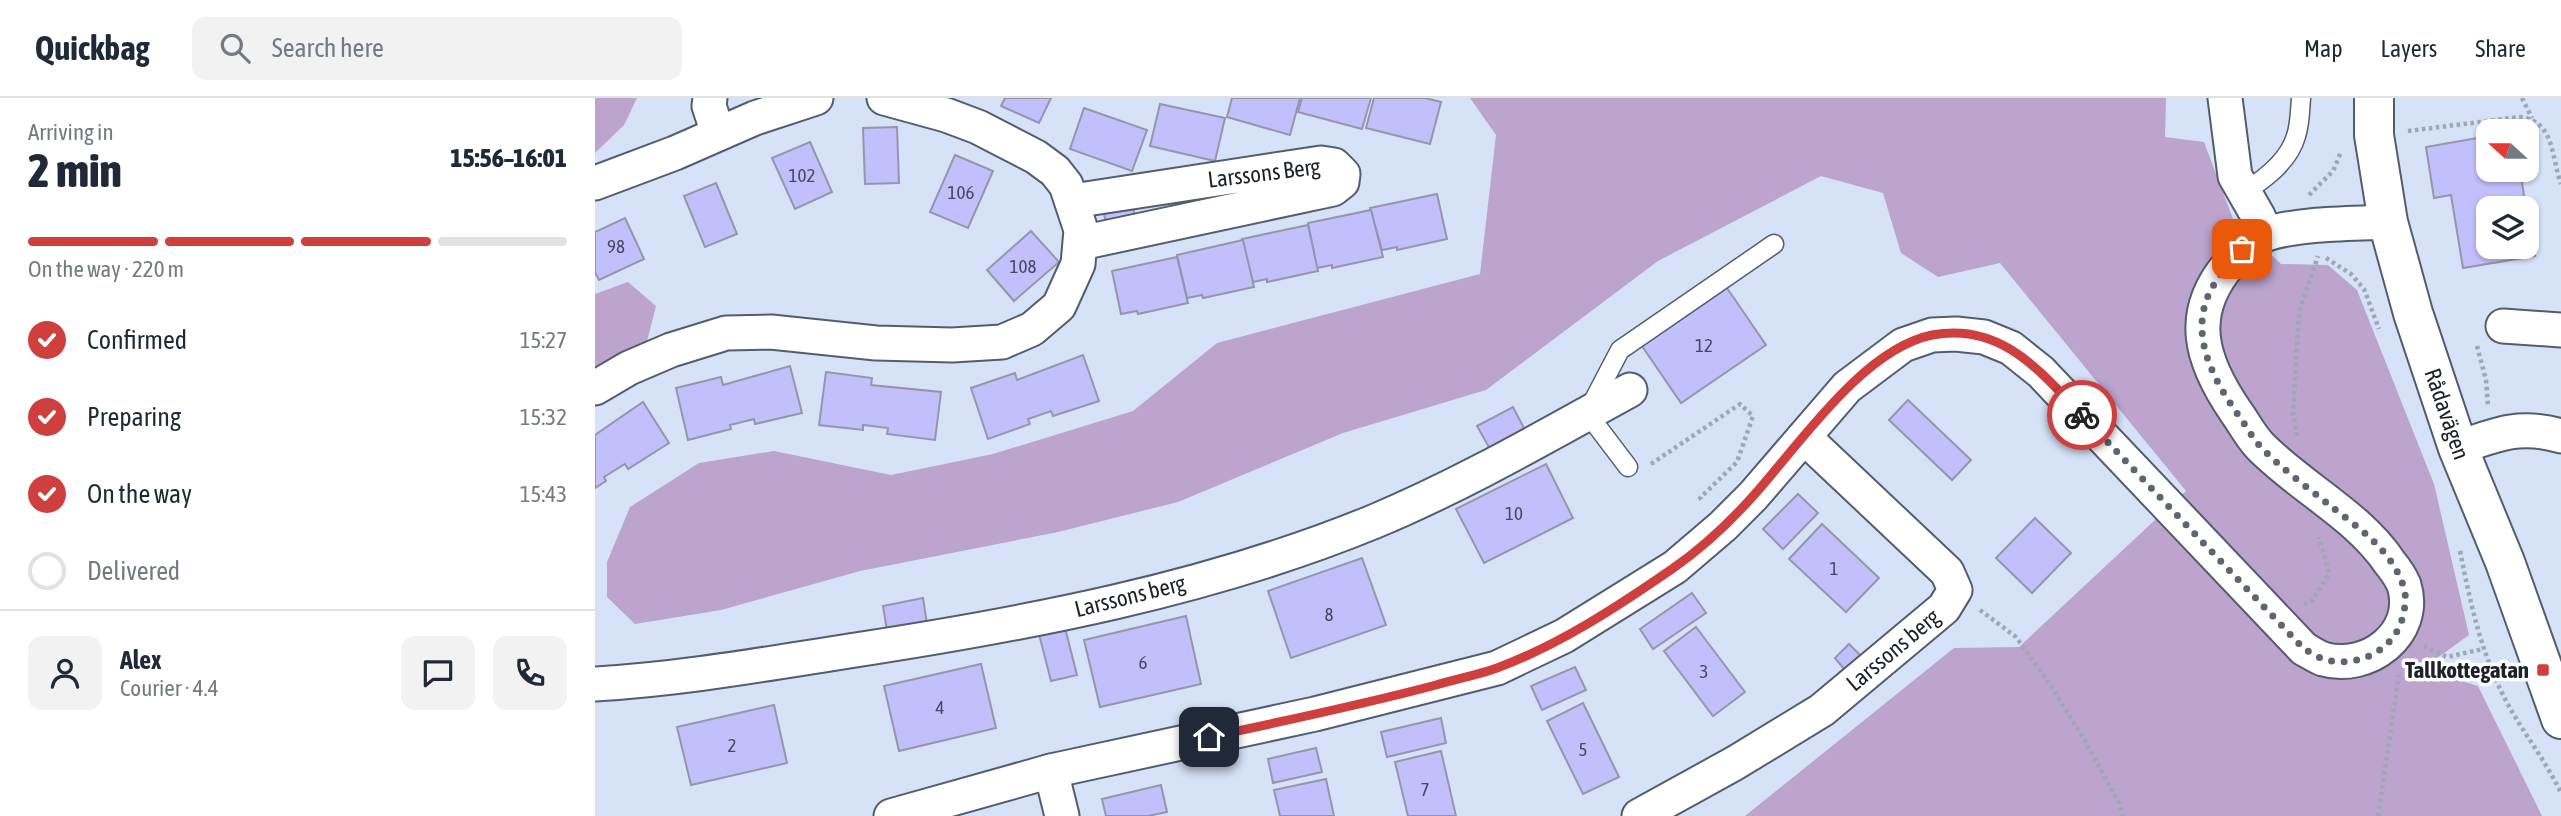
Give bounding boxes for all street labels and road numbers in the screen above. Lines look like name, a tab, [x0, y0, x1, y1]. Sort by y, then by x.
street label: Larssons Berg	[1206, 153, 1322, 193]
street label: Rådavägen	[2419, 365, 2475, 463]
street label: Larssons berg	[1072, 570, 1188, 622]
street label: Larssons berg	[1841, 604, 1945, 696]

